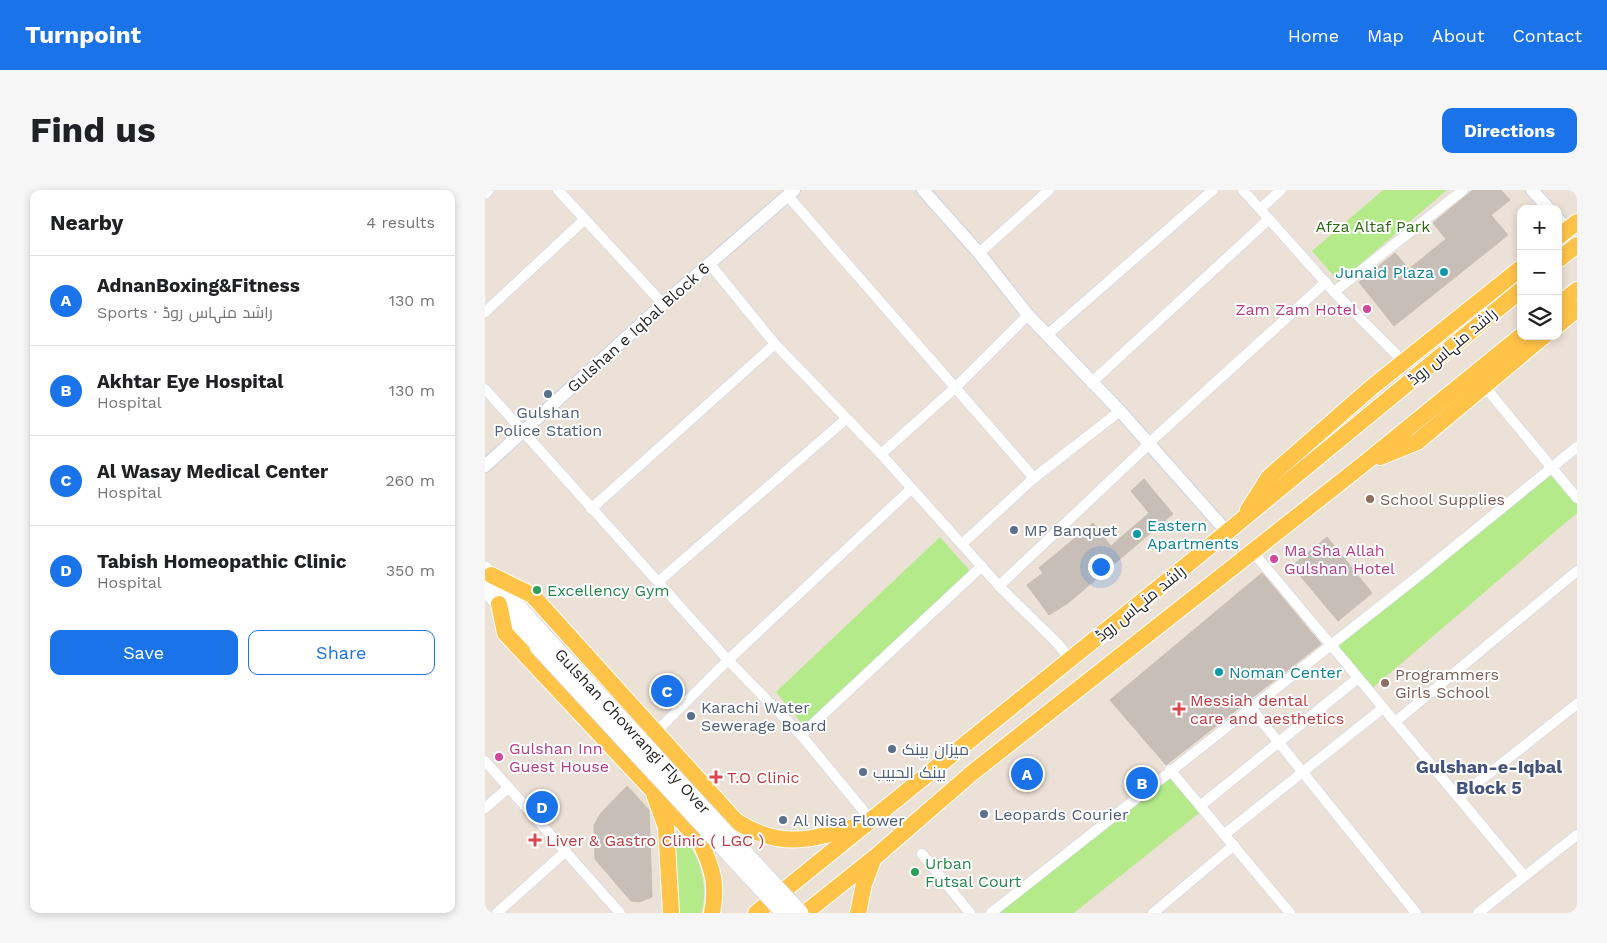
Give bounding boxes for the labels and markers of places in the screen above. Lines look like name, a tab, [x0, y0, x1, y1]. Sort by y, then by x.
place label: Junaid Plaza	[1335, 263, 1434, 282]
marker: Junaid Plaza	[1438, 266, 1450, 278]
place label: Zam Zam Hotel	[1235, 300, 1357, 319]
marker: Zam Zam Hotel	[1361, 303, 1373, 315]
marker: Gulshan Police Station	[542, 388, 554, 400]
place label: Gulshan Police Station	[494, 403, 602, 440]
place label: School Supplies	[1380, 490, 1505, 509]
marker: School Supplies	[1364, 493, 1376, 505]
place label: Eastern Apartments	[1147, 516, 1239, 553]
place label: MP Banquet	[1024, 521, 1118, 540]
marker: MP Banquet	[1008, 524, 1020, 536]
marker: Eastern Apartments	[1131, 528, 1143, 540]
place label: Ma Sha Allah Gulshan Hotel	[1284, 541, 1395, 578]
marker: Ma Sha Allah Gulshan Hotel	[1268, 553, 1280, 565]
place label: Excellency Gym	[547, 581, 669, 600]
marker: Excellency Gym	[531, 584, 543, 596]
place label: Noman Center	[1229, 663, 1343, 682]
place label: Programmers Girls School	[1395, 665, 1499, 702]
marker: Noman Center	[1213, 666, 1225, 678]
pin: C	[651, 672, 683, 710]
marker: Programmers Girls School	[1379, 677, 1391, 689]
place label: Messiah dental care and aesthetics	[1190, 691, 1344, 728]
place label: Karachi Water Sewerage Board	[701, 698, 827, 735]
marker: Messiah dental care and aesthetics	[1172, 702, 1186, 716]
marker: Karachi Water Sewerage Board	[685, 710, 697, 722]
place label: Gulshan Inn Guest House	[509, 739, 609, 776]
place label: میزان بینک	[902, 740, 969, 760]
marker: میزان بینک	[886, 743, 898, 755]
marker: Gulshan Inn Guest House	[493, 751, 505, 763]
pin: A	[1011, 755, 1043, 793]
place label: بينک الحبيب	[873, 763, 946, 782]
pin: B	[1126, 764, 1158, 802]
marker: بينک الحبيب	[857, 766, 869, 778]
place label: T.O Clinic	[727, 768, 800, 787]
marker: T.O Clinic	[709, 770, 723, 784]
pin: D	[526, 788, 558, 826]
place label: Leopards Courier	[994, 805, 1129, 824]
marker: Leopards Courier	[978, 808, 990, 820]
place label: Al Nisa Flower	[793, 811, 905, 830]
marker: Al Nisa Flower	[777, 814, 789, 826]
place label: Liver & Gastro Clinic ( LGC )	[546, 831, 764, 850]
marker: Liver & Gastro Clinic ( LGC )	[528, 833, 542, 847]
place label: Urban Futsal Court	[925, 854, 1021, 891]
marker: Urban Futsal Court	[909, 866, 921, 878]

